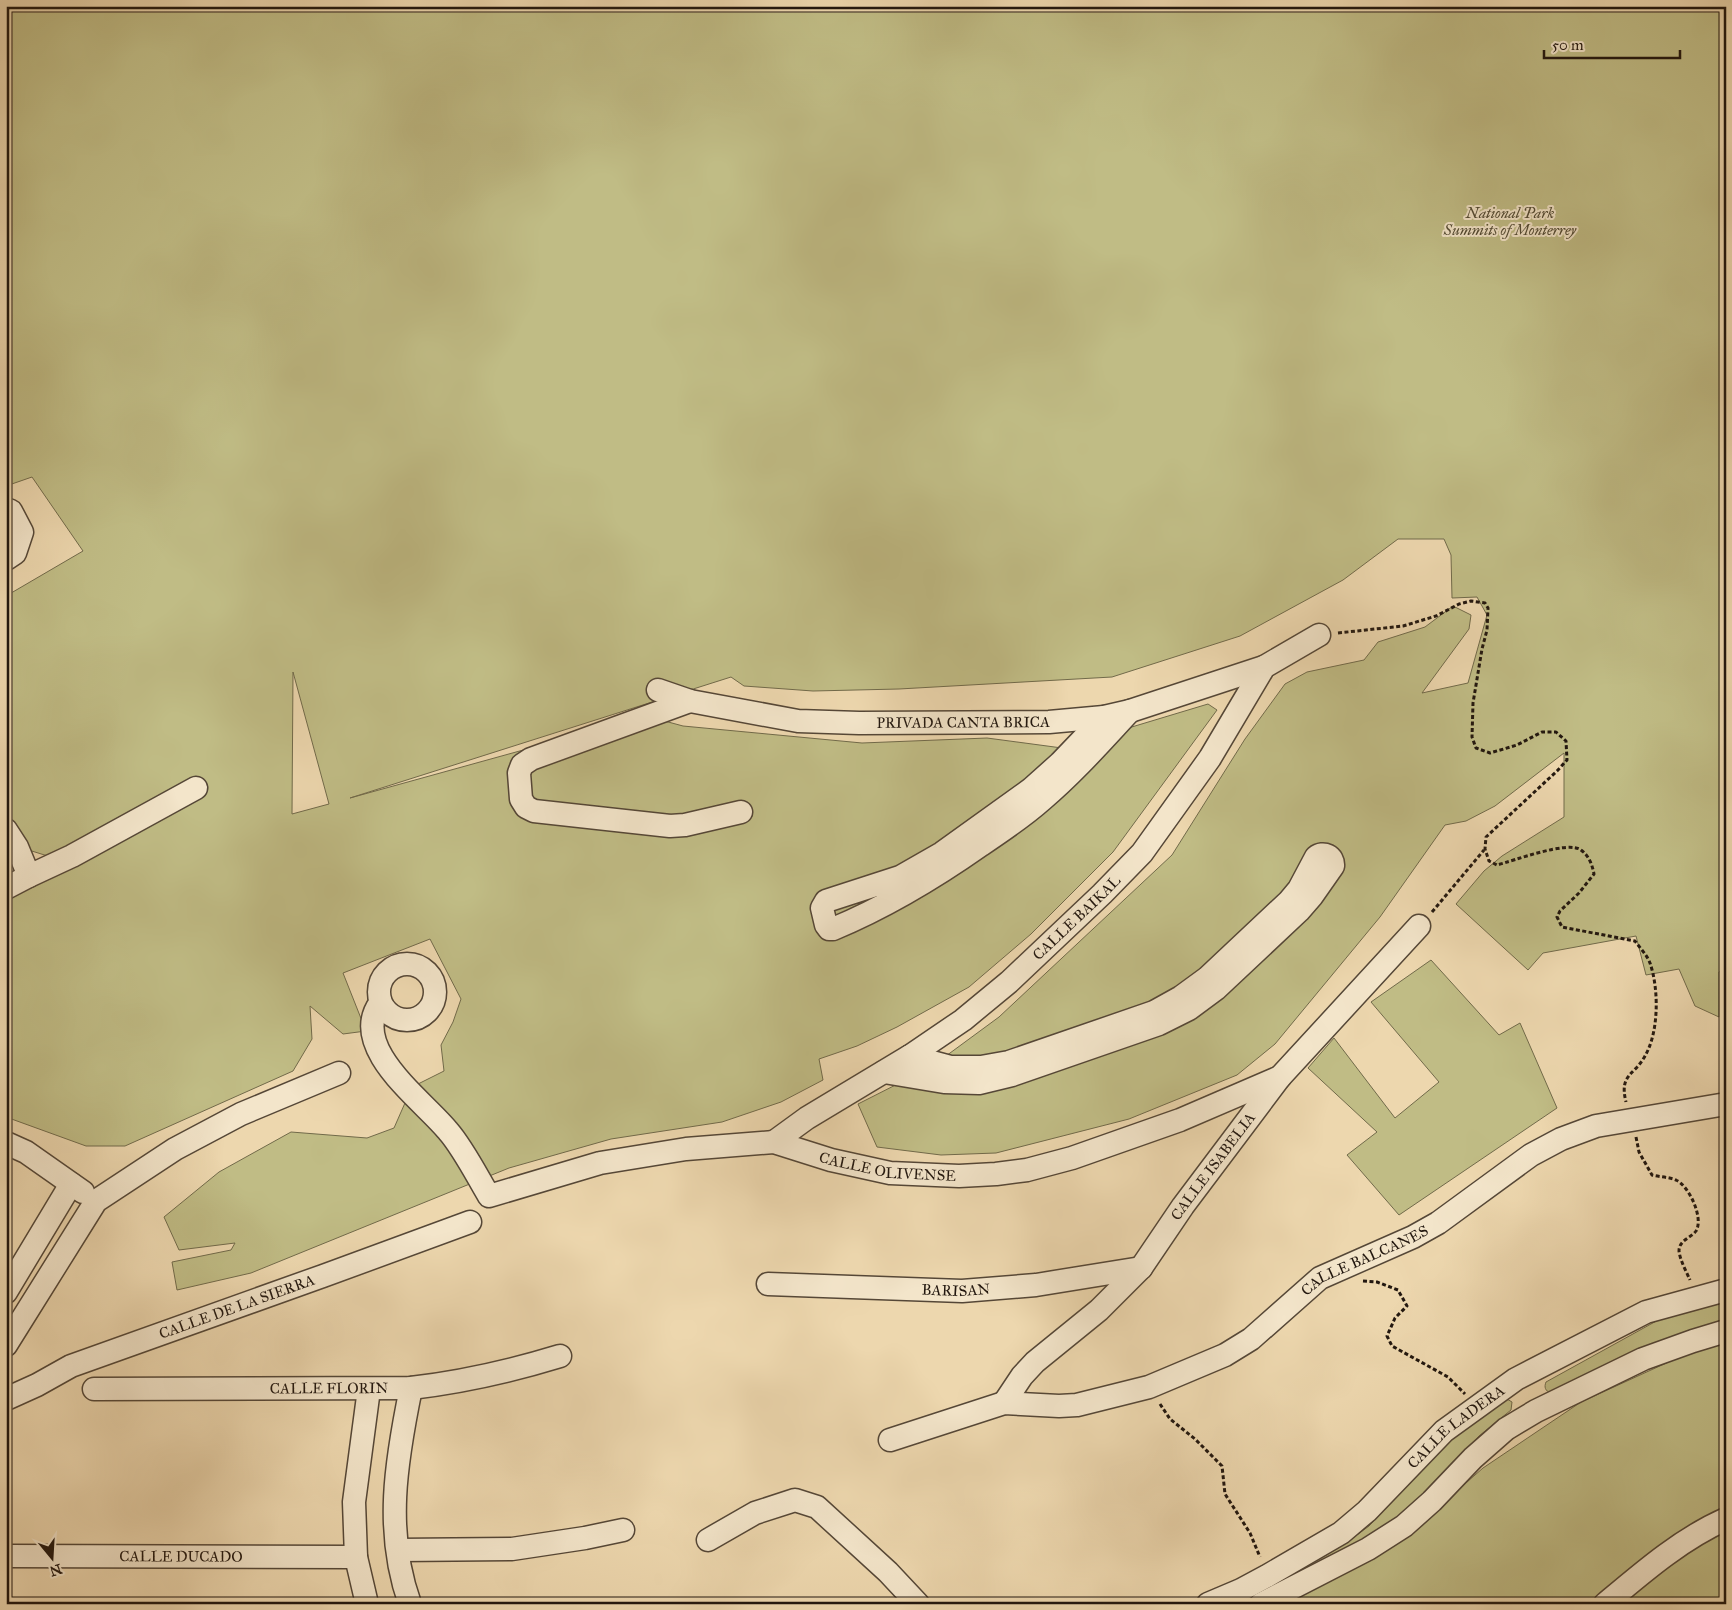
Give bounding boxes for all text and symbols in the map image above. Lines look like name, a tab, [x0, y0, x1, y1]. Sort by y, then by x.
scale bar	[1544, 28, 1681, 60]
text: 50 m	[1552, 36, 1584, 54]
park label: National Park Summits of Monterrey	[1443, 204, 1578, 239]
street label: PRIVADA CANTA BRICA	[876, 713, 1050, 732]
street label: CALLE BAIKAL	[1029, 872, 1124, 964]
street label: CALLE ISABELIA	[1167, 1109, 1259, 1224]
street label: CALLE OLIVENSE	[817, 1148, 957, 1185]
street label: CALLE BALCANES	[1297, 1221, 1431, 1300]
street label: CALLE DE LA SIERRA	[156, 1271, 317, 1343]
street label: BARISAN	[921, 1280, 991, 1300]
street label: CALLE FLORIN	[270, 1379, 389, 1397]
street label: CALLE LADERA	[1404, 1381, 1508, 1472]
north arrow	[28, 1532, 78, 1582]
street label: CALLE DUCADO	[119, 1547, 243, 1566]
text: N	[47, 1560, 64, 1580]

